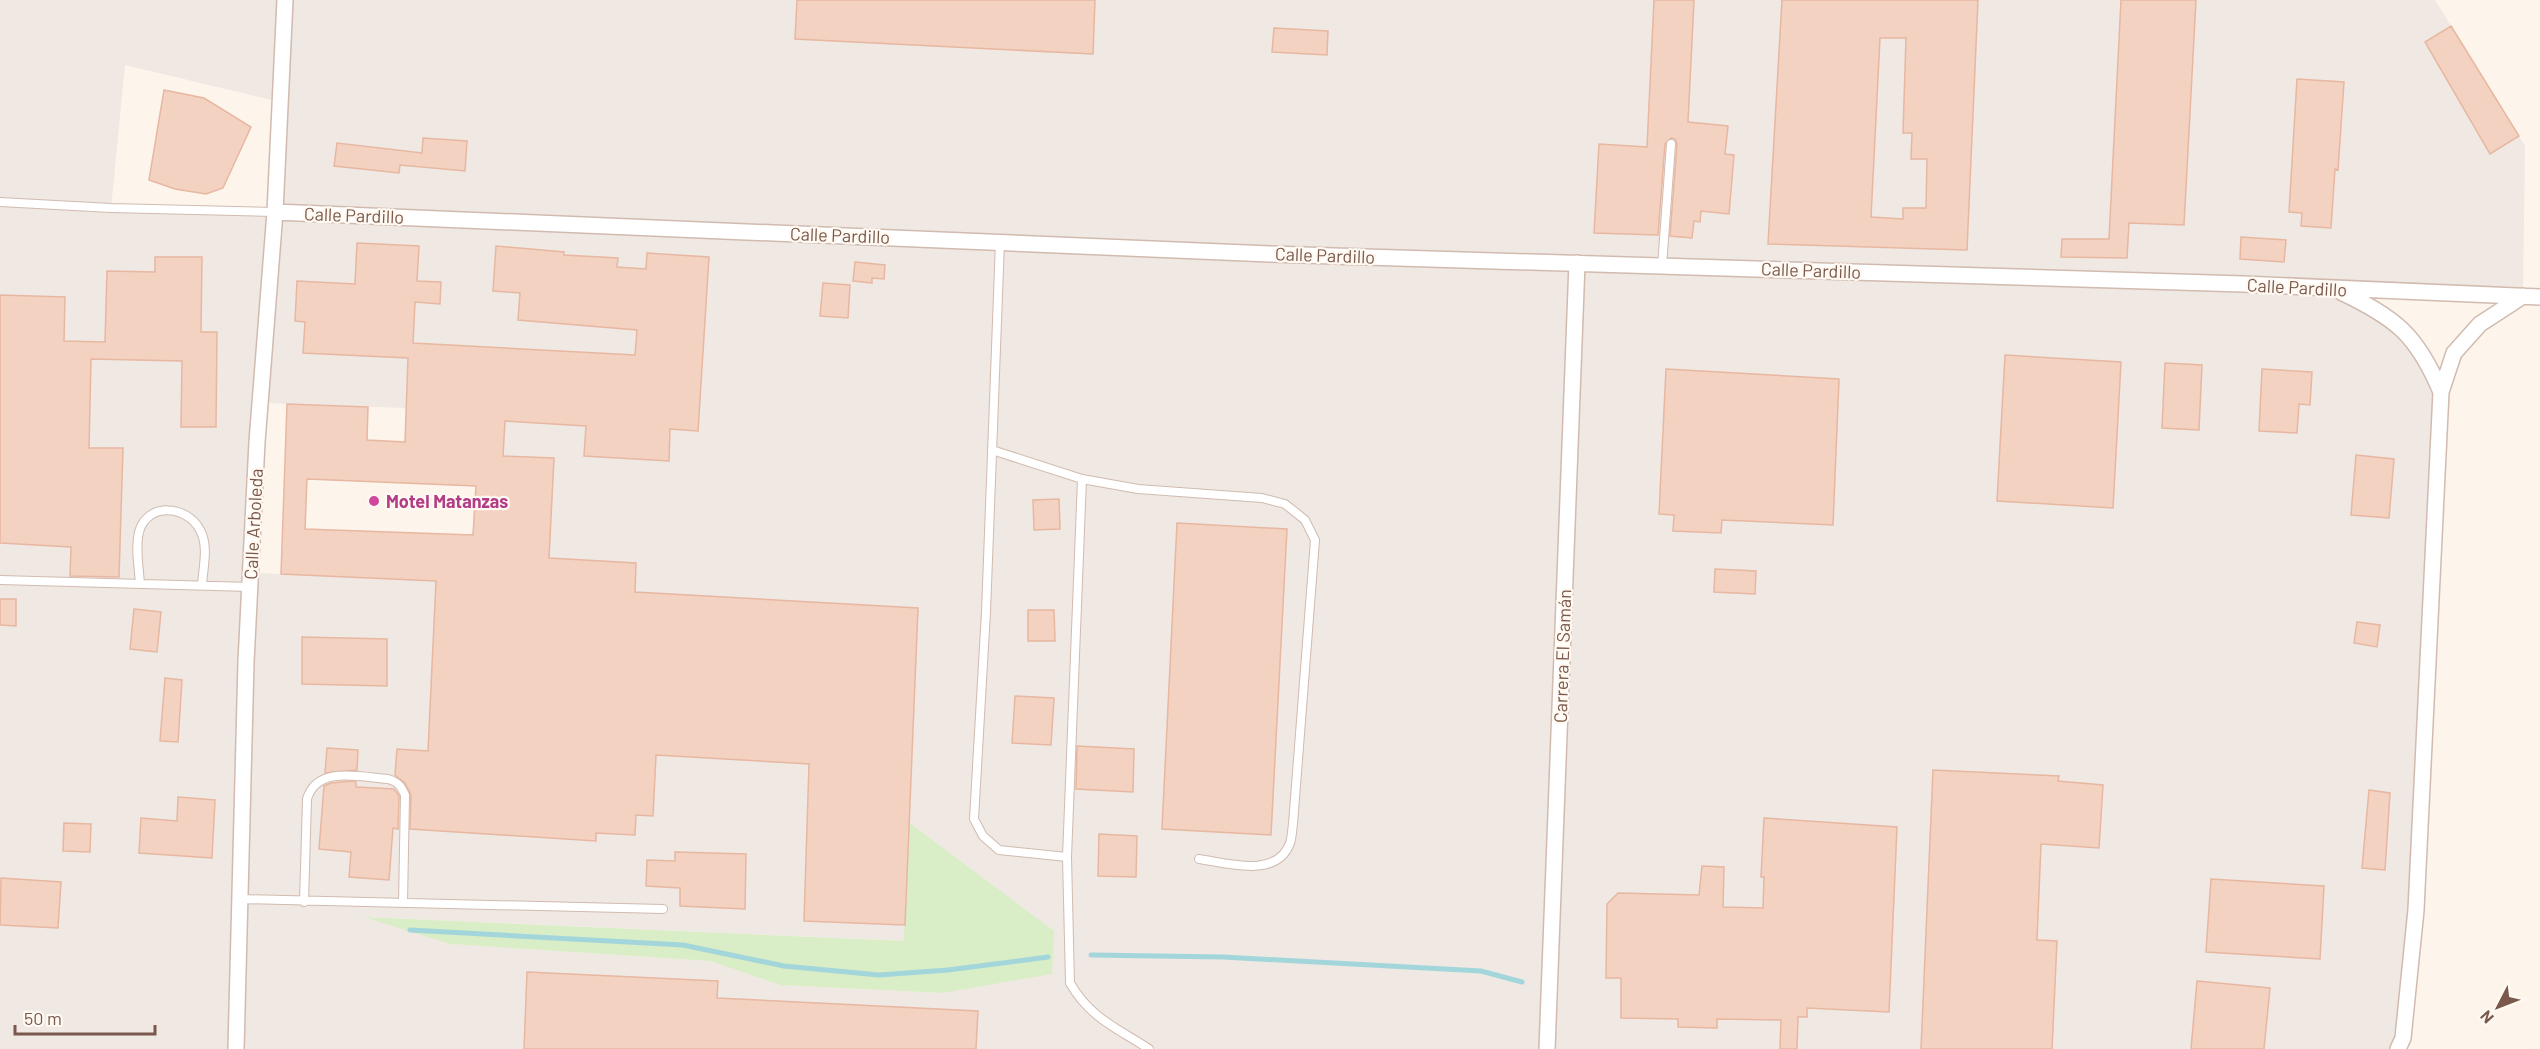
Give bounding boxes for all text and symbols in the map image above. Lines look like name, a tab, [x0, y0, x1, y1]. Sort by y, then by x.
street label: Calle Pardillo	[304, 202, 404, 228]
street label: Calle Pardillo	[790, 222, 890, 248]
street label: Calle Pardillo	[1275, 242, 1375, 268]
street label: Calle Pardillo	[1761, 257, 1861, 283]
street label: Calle Pardillo	[2246, 273, 2348, 301]
street label: Calle Arboleda	[239, 468, 267, 580]
place label: Motel Matanzas	[386, 490, 508, 512]
marker: Motel Matanzas	[367, 494, 381, 508]
street label: Carrera El Samán	[1549, 589, 1575, 723]
north arrow	[2468, 977, 2528, 1037]
scale bar	[15, 998, 154, 1036]
text: 50 m	[24, 1007, 62, 1029]
text: N	[2476, 1007, 2497, 1028]

